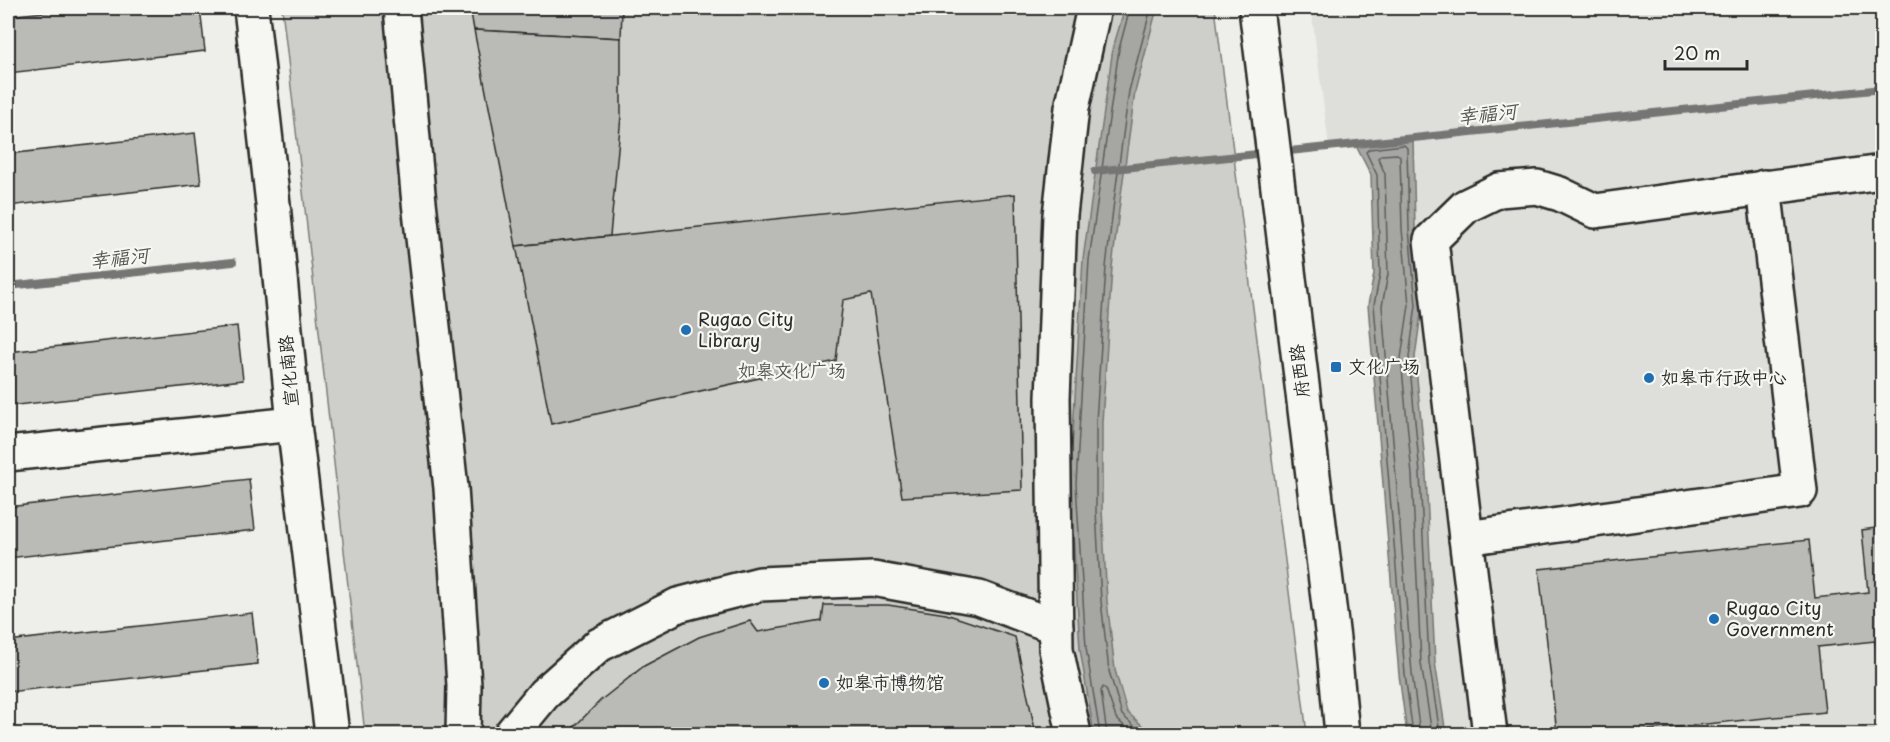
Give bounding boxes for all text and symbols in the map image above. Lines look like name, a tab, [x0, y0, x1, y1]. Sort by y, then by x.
scale bar	[1665, 33, 1748, 71]
text: 20 m	[1674, 39, 1720, 66]
water label: 幸福河	[1455, 95, 1521, 131]
water label: 幸福河	[87, 239, 153, 275]
place label: Rugao City Library	[698, 305, 793, 353]
marker: Rugao City Library	[679, 323, 693, 337]
street label: 宣化南路	[271, 334, 304, 408]
street label: 府西路	[1282, 343, 1315, 400]
place label: 文化广场	[1348, 352, 1420, 379]
park label: 如皋文化广场	[738, 356, 846, 383]
marker: 文化广场	[1329, 360, 1343, 374]
place label: 如皋市行政中心	[1661, 363, 1787, 390]
marker: 如皋市行政中心	[1642, 371, 1656, 385]
place label: Rugao City Government	[1726, 594, 1834, 642]
marker: Rugao City Government	[1707, 612, 1721, 626]
place label: 如皋市博物馆	[836, 668, 944, 695]
marker: 如皋市博物馆	[817, 676, 831, 690]

